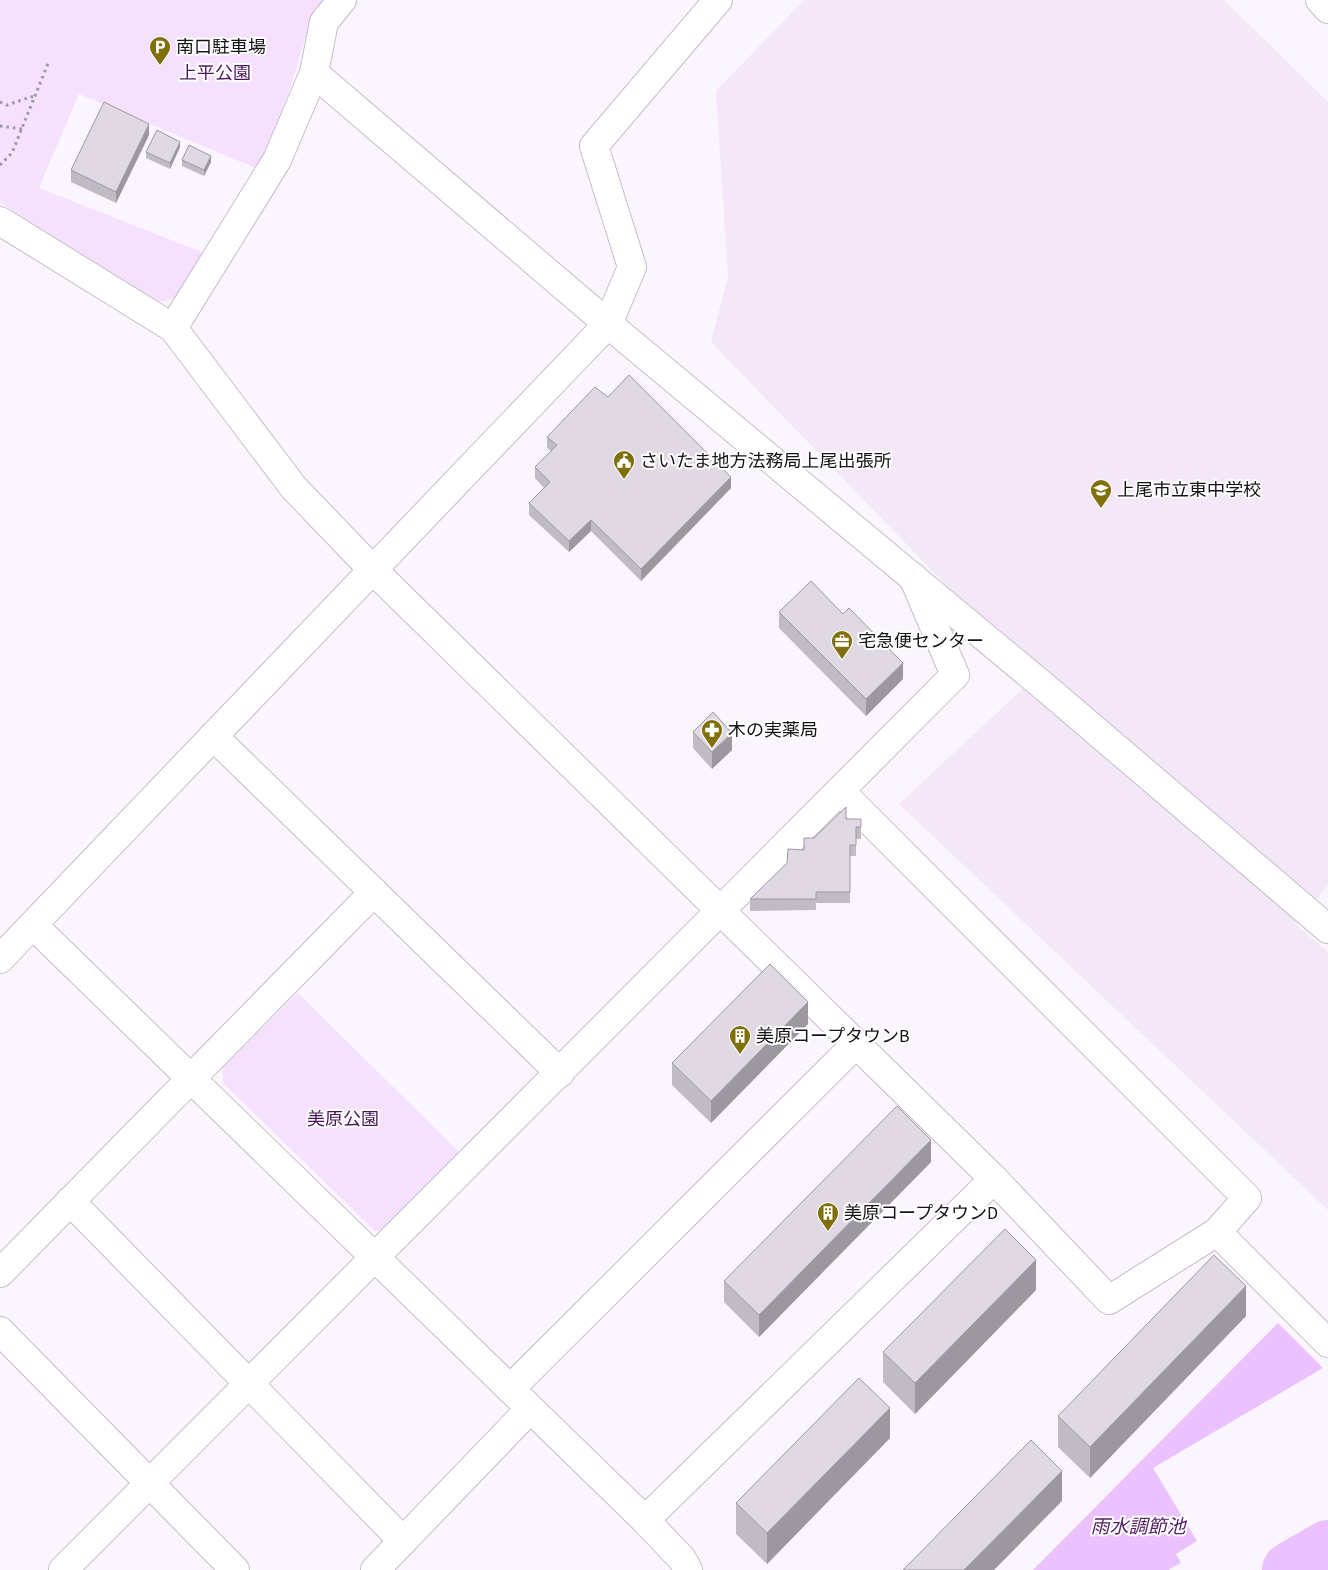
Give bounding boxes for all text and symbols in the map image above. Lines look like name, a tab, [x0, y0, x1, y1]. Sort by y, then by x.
parking icon: 南口駐車場	[148, 35, 172, 66]
place label: 南口駐車場	[176, 35, 266, 60]
park label: 上平公園	[179, 61, 251, 86]
public building icon: さいたま地方法務局上尾出張所	[612, 449, 636, 480]
place label: さいたま地方法務局上尾出張所	[640, 449, 891, 474]
school or university icon: 上尾市立東中学校	[1089, 478, 1113, 509]
place label: 上尾市立東中学校	[1117, 478, 1261, 503]
office icon: 宅急便センター	[830, 629, 854, 660]
place label: 宅急便センター	[858, 629, 984, 654]
pharmacy icon: 木の実薬局	[700, 718, 724, 749]
place label: 木の実薬局	[728, 718, 818, 743]
building icon: 美原コープタウンB	[728, 1024, 752, 1055]
place label: 美原コープタウンB	[756, 1024, 910, 1049]
park label: 美原公園	[307, 1107, 379, 1132]
building icon: 美原コープタウンD	[816, 1201, 840, 1232]
place label: 美原コープタウンD	[844, 1201, 998, 1226]
water label: 雨水調節池	[1090, 1514, 1187, 1541]

